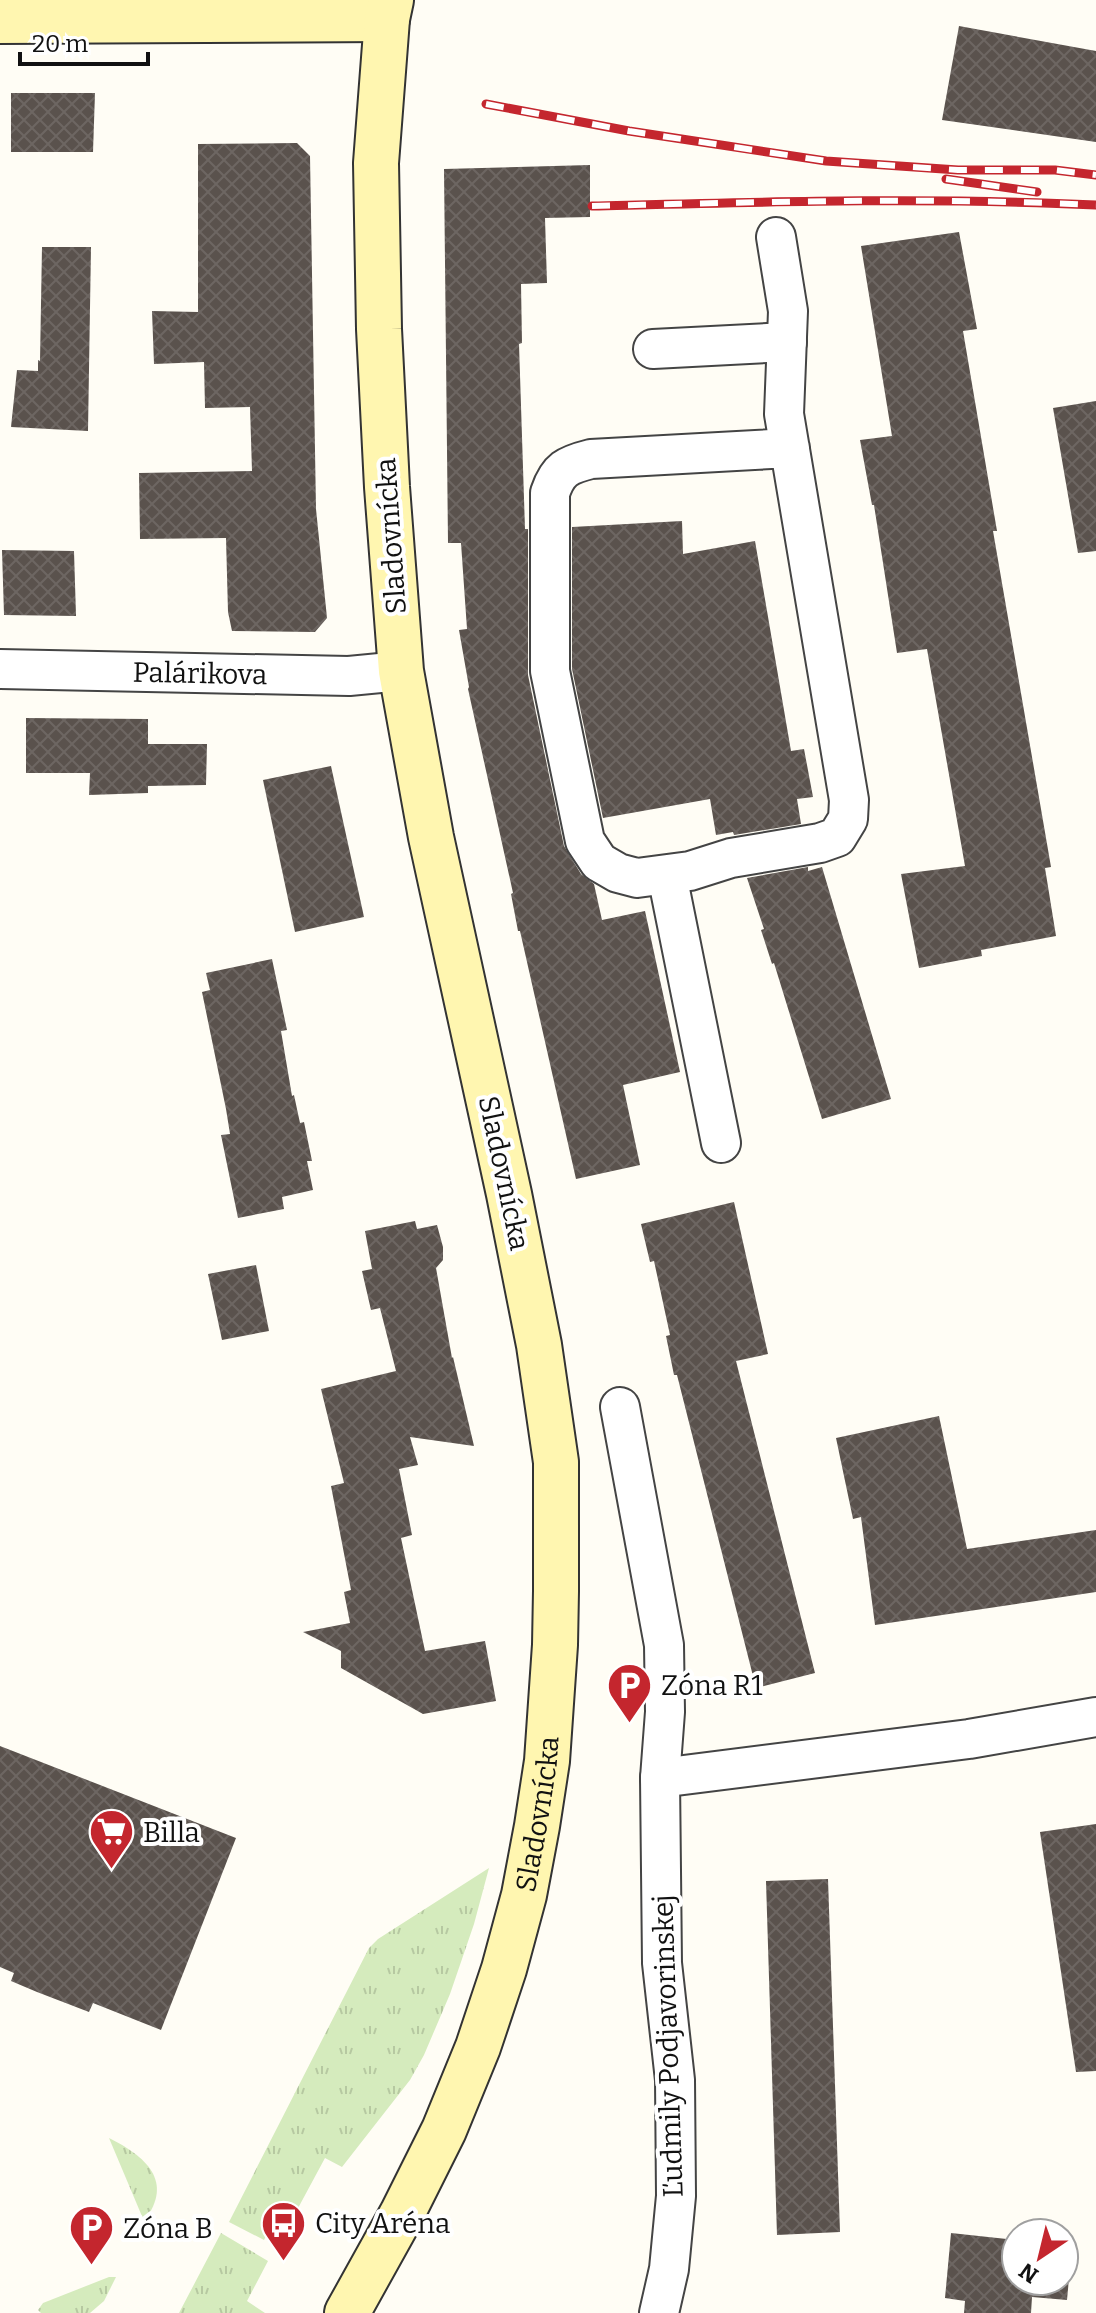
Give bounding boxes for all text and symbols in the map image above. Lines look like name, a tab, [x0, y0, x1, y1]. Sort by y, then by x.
scale bar	[20, 16, 148, 66]
text: 20 m	[32, 30, 88, 58]
street label: Sladovnícka	[369, 457, 413, 615]
street label: Palárikova	[132, 655, 268, 691]
street label: Sladovnícka	[472, 1093, 536, 1253]
parking icon: Zóna R1	[606, 1661, 654, 1724]
place label: Zóna R1	[661, 1669, 763, 1702]
street label: Sladovnícka	[508, 1735, 565, 1894]
supermarket icon: Billa	[88, 1808, 136, 1871]
place label: Billa	[143, 1816, 200, 1849]
street label: Ľudmily Podjavorinskej	[646, 1894, 690, 2198]
bus stop icon: City Aréna	[260, 2199, 308, 2262]
parking icon: Zóna B	[68, 2204, 116, 2267]
place label: City Aréna	[315, 2207, 450, 2240]
place label: Zóna B	[123, 2212, 213, 2245]
north arrow	[1000, 2217, 1080, 2297]
text: N	[1014, 2257, 1044, 2289]

